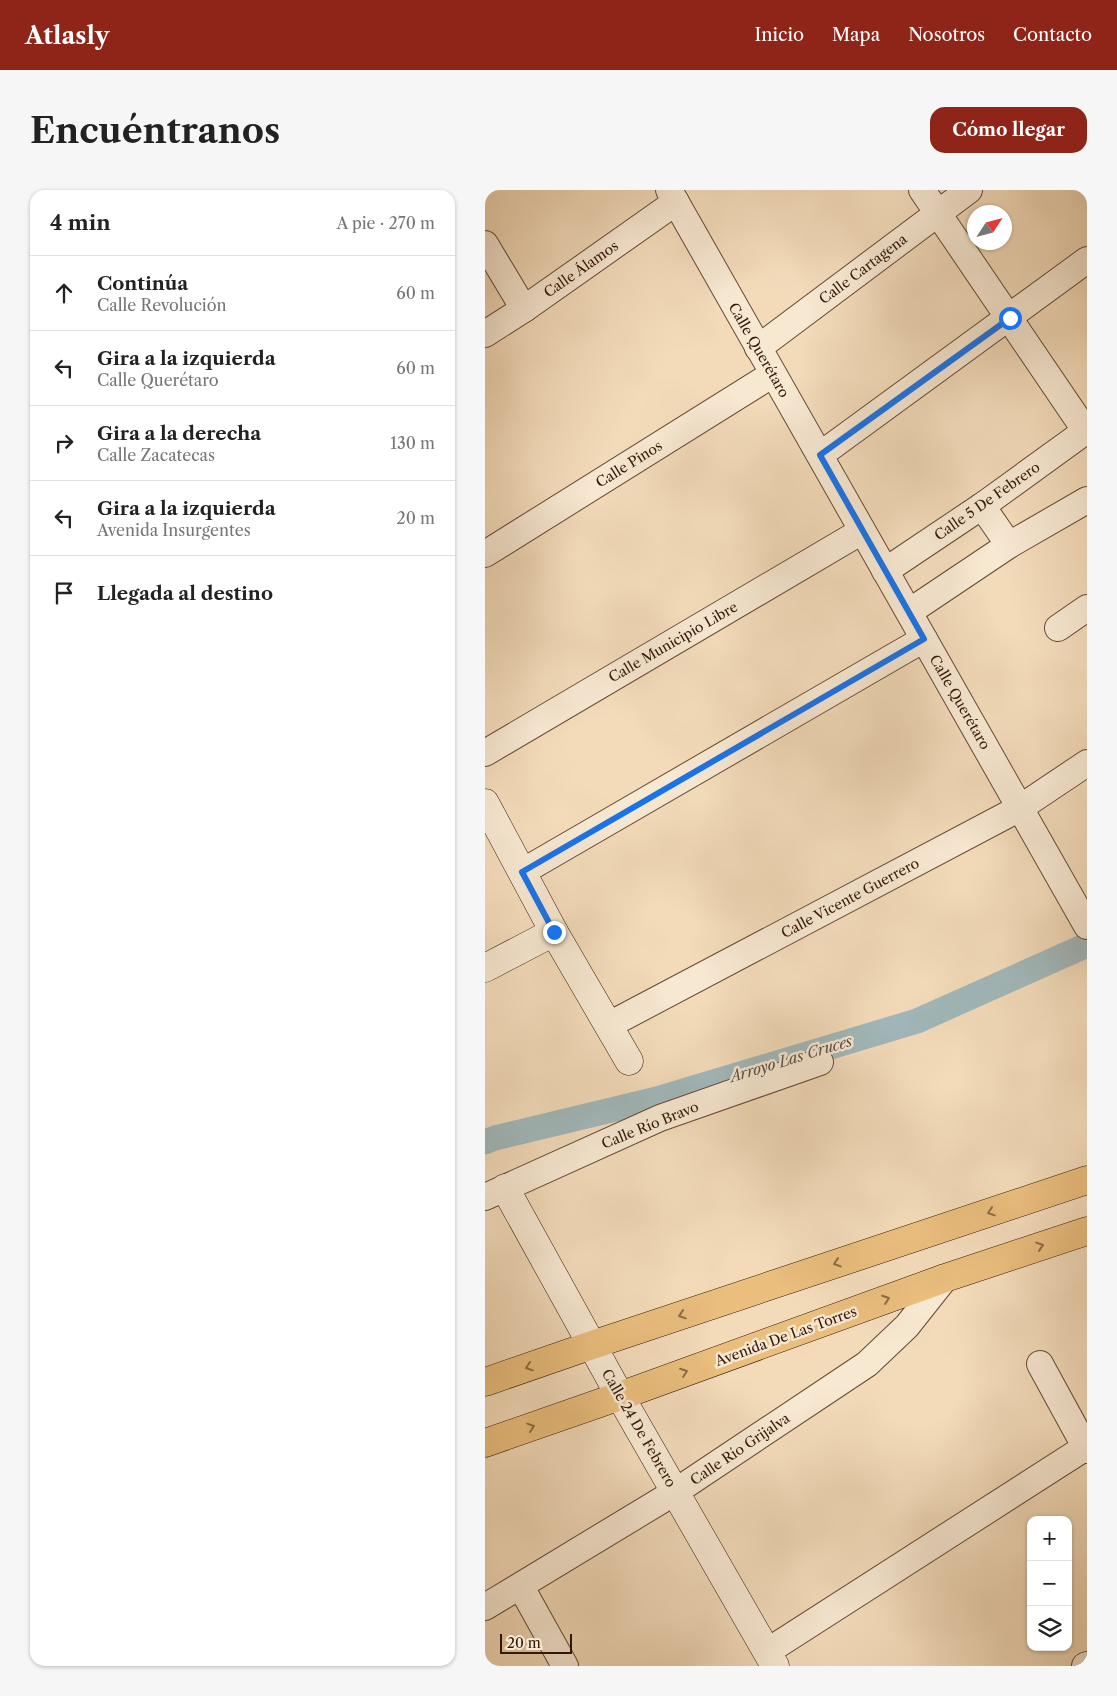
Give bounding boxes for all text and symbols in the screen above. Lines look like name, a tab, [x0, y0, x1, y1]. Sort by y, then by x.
text: Atlasly	[25, 21, 109, 50]
text: Inicio	[755, 24, 804, 46]
text: Mapa	[832, 24, 880, 46]
text: Nosotros	[908, 24, 985, 46]
text: Contacto	[1013, 24, 1092, 46]
button: Cómo llegar	[930, 107, 1087, 153]
text: Encuéntranos	[30, 109, 280, 152]
north arrow	[967, 205, 1012, 250]
text: 4 min	[50, 210, 111, 235]
text: A pie · 270 m	[336, 213, 435, 233]
street label: Calle Cartagena	[815, 230, 911, 308]
street label: Calle Álamos	[540, 237, 622, 301]
text: Continúa	[97, 272, 188, 295]
icon: ahead	[50, 279, 78, 307]
text: 60 m	[396, 283, 435, 303]
text: Calle Revolución	[97, 295, 227, 315]
street label: Calle Querétaro	[725, 299, 793, 401]
route start	[999, 307, 1022, 330]
text: Gira a la izquierda	[97, 347, 276, 370]
icon: left	[50, 354, 78, 382]
text: 60 m	[396, 358, 435, 378]
text: Calle Querétaro	[97, 370, 219, 390]
text: Gira a la derecha	[97, 422, 261, 445]
icon: right	[50, 429, 78, 457]
text: 130 m	[390, 433, 435, 453]
street label: Calle Pinos	[592, 436, 666, 492]
text: Calle Zacatecas	[97, 445, 215, 465]
street label: Calle 5 De Febrero	[931, 458, 1043, 544]
text: Gira a la izquierda	[97, 497, 276, 520]
icon: left	[50, 504, 78, 532]
text: 20 m	[396, 508, 435, 528]
text: Avenida Insurgentes	[97, 520, 251, 540]
icon: arrive	[50, 579, 78, 607]
text: Llegada al destino	[97, 582, 273, 605]
street label: Calle Municipio Libre	[605, 598, 741, 686]
street label: Calle Querétaro	[926, 651, 994, 753]
street label: Calle Vicente Guerrero	[778, 854, 922, 942]
route end	[543, 921, 566, 944]
water label: Arroyo Las Cruces	[725, 1031, 855, 1087]
street label: Calle Río Bravo	[599, 1097, 701, 1153]
one-way arrow	[987, 1206, 996, 1216]
one-way arrow	[1035, 1242, 1044, 1252]
one-way arrow	[833, 1258, 841, 1268]
one-way arrow	[882, 1295, 890, 1305]
street label: Avenida De Las Torres	[712, 1302, 859, 1370]
one-way arrow	[679, 1309, 687, 1319]
one-way arrow	[525, 1361, 533, 1371]
street label: Calle 24 De Febrero	[598, 1366, 680, 1490]
one-way arrow	[679, 1368, 688, 1378]
street label: Calle Río Grijalva	[687, 1409, 794, 1489]
one-way arrow	[526, 1422, 535, 1432]
map controls	[1027, 1516, 1072, 1651]
button: +	[1027, 1516, 1072, 1561]
button: −	[1027, 1561, 1072, 1606]
button: layers	[1027, 1606, 1072, 1651]
scale bar	[500, 1631, 573, 1654]
text: 20 m	[507, 1634, 541, 1652]

